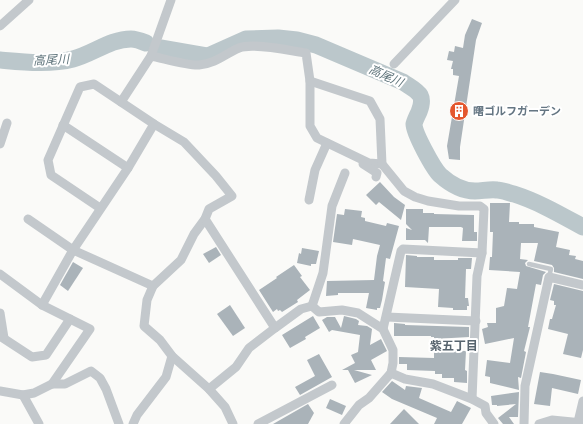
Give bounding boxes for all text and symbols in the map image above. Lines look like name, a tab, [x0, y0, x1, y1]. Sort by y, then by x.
water label: 高尾川	[33, 51, 71, 69]
water label: 高尾川	[366, 61, 408, 91]
building icon: 曙ゴルフガーデン	[448, 100, 470, 122]
place label: 曙ゴルフガーデン	[473, 104, 561, 118]
district label: 紫五丁目	[430, 338, 478, 354]

